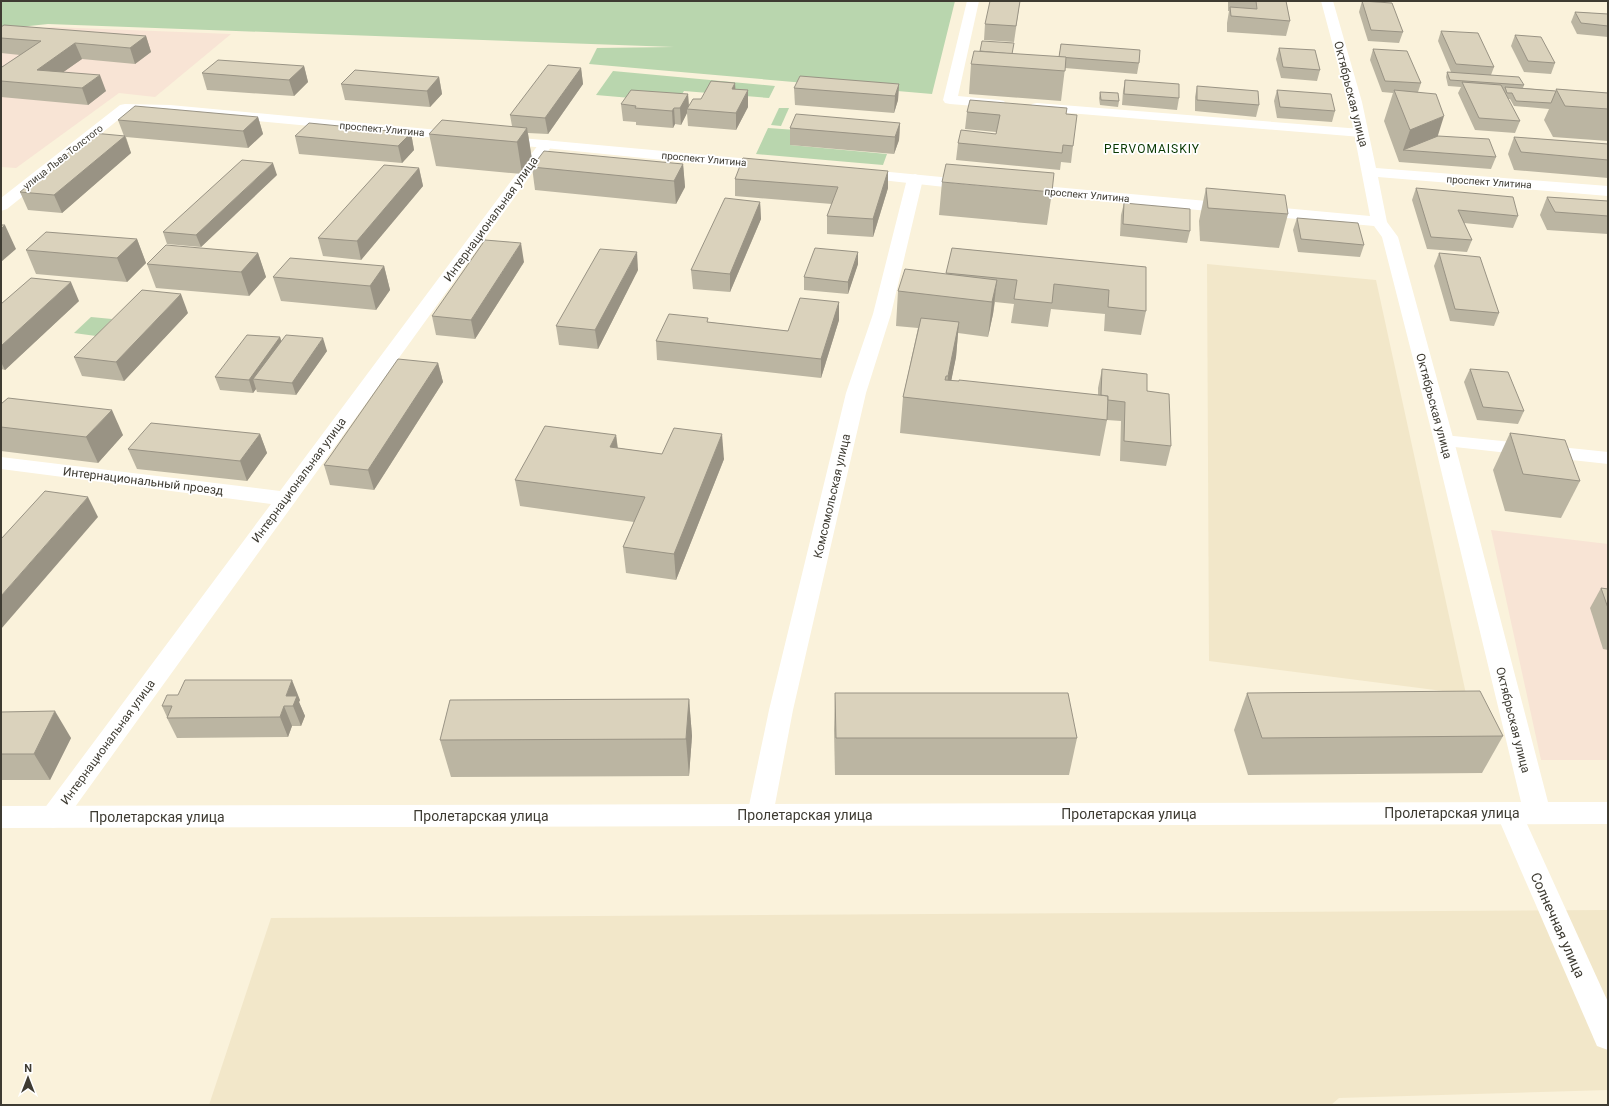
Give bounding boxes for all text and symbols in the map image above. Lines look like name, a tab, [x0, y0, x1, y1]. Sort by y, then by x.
street label: Октябрьская улица	[1331, 40, 1371, 148]
street label: проспект Улитина	[339, 120, 425, 138]
street label: улица Льва Толстого	[21, 122, 105, 192]
district label: PERVOMAISKIY	[1104, 142, 1200, 156]
street label: проспект Улитина	[661, 150, 747, 168]
street label: Интернациональная улица	[441, 154, 541, 284]
street label: проспект Улитина	[1446, 174, 1532, 190]
street label: проспект Улитина	[1044, 186, 1130, 204]
street label: Октябрьская улица	[1413, 352, 1455, 460]
street label: Интернациональная улица	[249, 415, 349, 545]
street label: Комсомольская улица	[811, 432, 853, 560]
street label: Интернациональный проезд	[62, 464, 224, 498]
street label: Октябрьская улица	[1493, 666, 1533, 774]
street label: Интернациональная улица	[58, 677, 158, 807]
street label: Пролетарская улица	[1384, 805, 1520, 821]
street label: Пролетарская улица	[1061, 806, 1197, 822]
street label: Пролетарская улица	[737, 807, 873, 823]
street label: Пролетарская улица	[413, 808, 549, 824]
street label: Пролетарская улица	[89, 809, 225, 825]
street label: Солнечная улица	[1528, 870, 1588, 980]
north arrow	[8, 1058, 48, 1098]
text: N	[24, 1062, 32, 1075]

